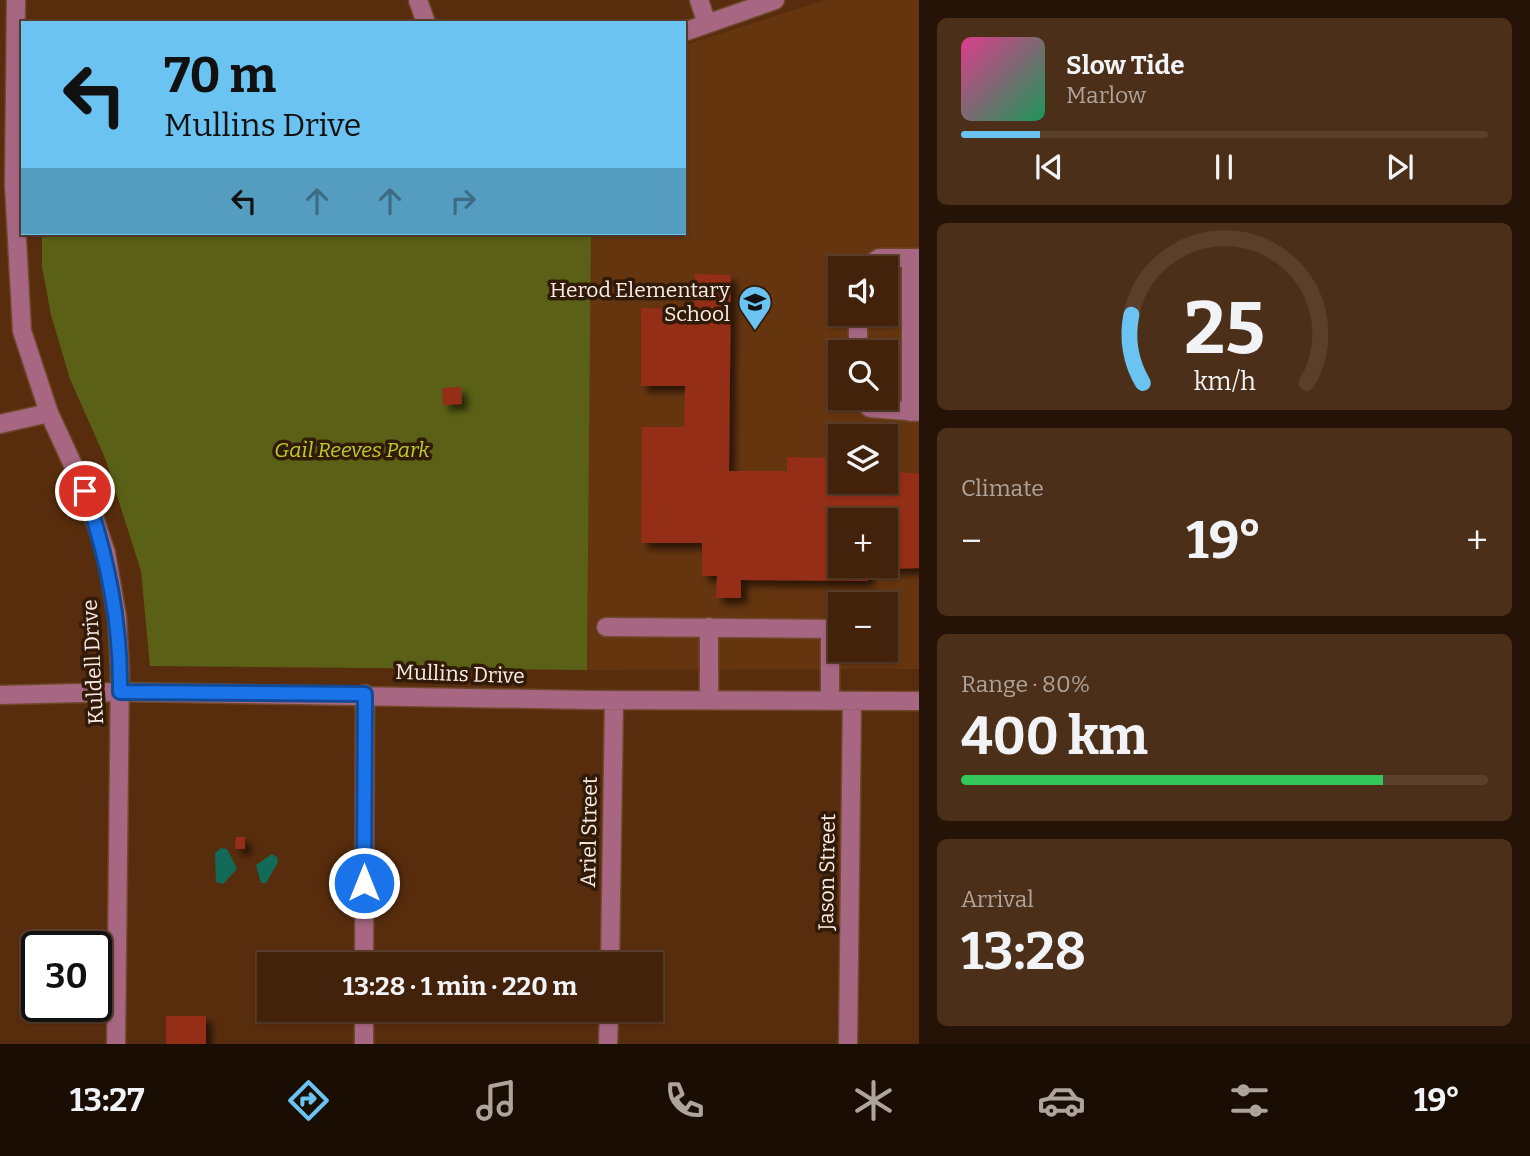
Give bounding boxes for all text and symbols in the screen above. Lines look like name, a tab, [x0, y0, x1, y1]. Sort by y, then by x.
text: 70 m	[164, 46, 276, 105]
icon: left	[49, 49, 140, 140]
text: Slow Tide	[1066, 50, 1185, 81]
text: Marlow	[1066, 81, 1146, 109]
text: Mullins Drive	[164, 106, 361, 144]
icon: previous	[1030, 148, 1068, 186]
icon: pause	[1205, 148, 1243, 186]
icon: next	[1381, 148, 1419, 186]
icon: left	[225, 182, 263, 220]
icon: ahead	[298, 182, 336, 220]
icon: ahead	[371, 182, 409, 220]
icon: right	[444, 182, 482, 220]
map controls	[828, 256, 898, 662]
button: sound	[828, 256, 898, 326]
place label: Herod Elementary School	[550, 277, 731, 327]
school or university icon: Herod Elementary School	[736, 283, 774, 332]
text: 25	[1184, 285, 1265, 372]
button: search	[828, 340, 898, 410]
text: km/h	[1194, 367, 1256, 397]
button: layers	[828, 424, 898, 494]
park label: Gail Reeves Park	[274, 437, 430, 463]
pin	[55, 461, 115, 521]
icon: arrive	[66, 472, 104, 510]
text: Climate	[961, 474, 1044, 502]
button: +	[828, 508, 898, 578]
text: 19°	[1186, 509, 1262, 572]
text: −	[961, 518, 982, 564]
text: +	[1466, 518, 1488, 564]
button: −	[828, 592, 898, 662]
street label: Kuldell Drive	[77, 599, 109, 725]
street label: Mullins Drive	[395, 659, 525, 689]
text: Range · 80%	[961, 670, 1090, 698]
text: 400 km	[961, 705, 1148, 768]
street label: Ariel Street	[575, 776, 603, 888]
street label: Jason Street	[813, 813, 841, 932]
position arrow	[327, 846, 401, 920]
text: Arrival	[961, 885, 1034, 913]
text: 13:28	[961, 920, 1086, 983]
speed limit sign: 30	[21, 931, 112, 1022]
text: 13:28 · 1 min · 220 m	[343, 971, 577, 1002]
icon: directions	[284, 1076, 333, 1125]
icon: music	[472, 1076, 521, 1125]
icon: phone	[660, 1076, 709, 1125]
icon: climate	[849, 1076, 898, 1125]
icon: car	[1037, 1076, 1086, 1125]
icon: filters	[1225, 1076, 1274, 1125]
text: 13:27	[70, 1081, 144, 1119]
text: 19°	[1414, 1081, 1460, 1119]

